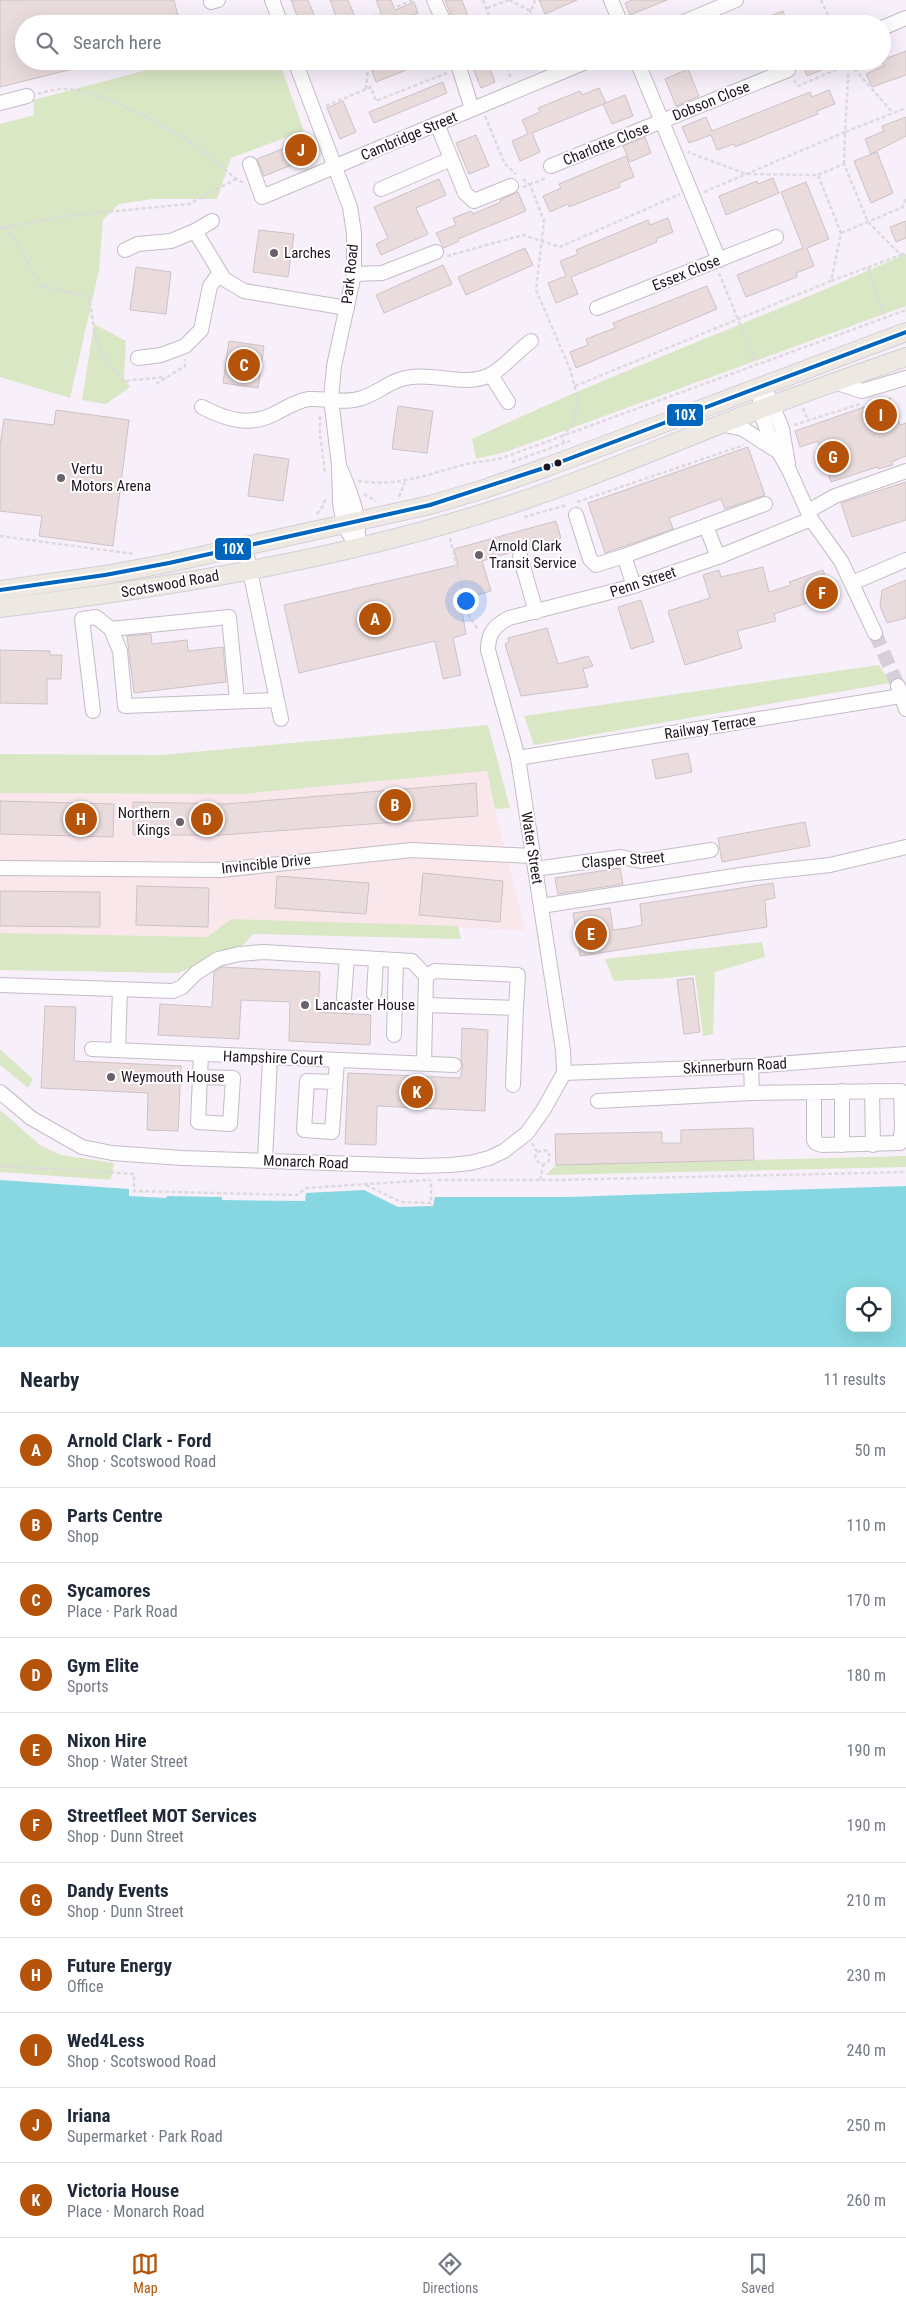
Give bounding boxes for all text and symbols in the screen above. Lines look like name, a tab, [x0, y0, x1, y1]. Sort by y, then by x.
search box	[15, 15, 891, 70]
icon: search	[33, 29, 61, 57]
text: Search here	[73, 31, 161, 54]
street label: Dobson Close	[670, 77, 752, 125]
street label: Cambridge Street	[358, 108, 460, 164]
street label: Charlotte Close	[560, 119, 652, 169]
pin: J	[285, 131, 317, 169]
street label: Park Road	[338, 243, 362, 305]
place label: Larches	[284, 244, 331, 262]
marker: Larches	[268, 247, 280, 259]
street label: Essex Close	[649, 251, 723, 295]
pin: C	[228, 346, 260, 384]
pin: I	[865, 396, 897, 434]
line badge: 10X	[666, 403, 704, 427]
text: 10X	[674, 407, 696, 423]
pin: G	[817, 438, 849, 476]
unlabelled marker	[553, 458, 563, 468]
place label: Vertu Motors Arena	[71, 460, 151, 495]
unlabelled marker	[542, 462, 552, 472]
marker: Vertu Motors Arena	[55, 472, 67, 484]
line badge: 10X	[214, 537, 252, 561]
place label: Arnold Clark Transit Service	[489, 537, 576, 572]
text: 10X	[222, 541, 244, 557]
marker: Arnold Clark Transit Service	[473, 549, 485, 561]
street label: Penn Street	[608, 563, 678, 601]
street label: Scotswood Road	[120, 567, 220, 601]
pin: F	[806, 574, 838, 612]
your location	[453, 588, 479, 614]
pin: A	[359, 600, 391, 638]
street label: Railway Terrace	[663, 711, 757, 743]
pin: B	[379, 786, 411, 824]
pin: H	[65, 800, 97, 838]
pin: D	[191, 800, 223, 838]
place label: Northern Kings	[118, 804, 170, 839]
street label: Water Street	[517, 811, 547, 885]
marker: Northern Kings	[174, 816, 186, 828]
street label: Clasper Street	[581, 848, 665, 872]
street label: Invincible Drive	[220, 850, 312, 878]
pin: E	[575, 915, 607, 953]
place label: Lancaster House	[315, 996, 415, 1014]
marker: Lancaster House	[299, 999, 311, 1011]
street label: Hampshire Court	[223, 1047, 323, 1069]
street label: Skinnerburn Road	[683, 1054, 787, 1078]
place label: Weymouth House	[121, 1068, 225, 1086]
marker: Weymouth House	[105, 1071, 117, 1083]
pin: K	[401, 1073, 433, 1111]
street label: Monarch Road	[263, 1152, 349, 1172]
map controls	[846, 1287, 891, 1332]
button: locate	[846, 1287, 891, 1332]
text: Nearby	[20, 1368, 79, 1392]
text: 11 results	[824, 1370, 886, 1389]
text: Arnold Clark - Ford	[67, 1429, 211, 1452]
text: A	[31, 1441, 41, 1460]
text: 50 m	[854, 1441, 886, 1460]
text: Shop · Scotswood Road	[67, 1452, 216, 1471]
text: Parts Centre	[67, 1504, 163, 1527]
text: B	[32, 1516, 40, 1535]
text: 110 m	[847, 1516, 886, 1535]
text: Shop	[67, 1527, 99, 1546]
text: Sycamores	[67, 1579, 151, 1602]
text: C	[31, 1591, 41, 1610]
text: 170 m	[847, 1591, 886, 1610]
text: Place · Park Road	[67, 1602, 178, 1621]
text: Gym Elite	[67, 1654, 139, 1677]
text: D	[31, 1666, 41, 1685]
text: 180 m	[847, 1666, 886, 1685]
text: Sports	[67, 1677, 109, 1696]
text: Nixon Hire	[67, 1729, 147, 1752]
text: E	[32, 1741, 40, 1760]
text: 190 m	[847, 1741, 886, 1760]
text: Shop · Water Street	[67, 1752, 188, 1771]
text: Streetfleet MOT Services	[67, 1804, 257, 1827]
text: F	[32, 1816, 40, 1835]
text: 190 m	[847, 1816, 886, 1835]
text: Shop · Dunn Street	[67, 1827, 184, 1846]
text: Dandy Events	[67, 1879, 169, 1902]
text: G	[31, 1891, 41, 1910]
text: 210 m	[847, 1891, 886, 1910]
text: Shop · Dunn Street	[67, 1902, 184, 1921]
text: Future Energy	[67, 1954, 172, 1977]
text: H	[31, 1966, 41, 1985]
text: 230 m	[847, 1966, 886, 1985]
text: Office	[67, 1977, 103, 1996]
text: Wed4Less	[67, 2029, 145, 2052]
text: I	[34, 2041, 38, 2060]
text: 240 m	[847, 2041, 886, 2060]
text: Shop · Scotswood Road	[67, 2052, 216, 2071]
text: Iriana	[67, 2104, 110, 2127]
text: J	[32, 2116, 40, 2135]
text: 250 m	[847, 2116, 886, 2135]
text: Supermarket · Park Road	[67, 2127, 223, 2146]
text: Victoria House	[67, 2179, 179, 2202]
text: K	[32, 2191, 40, 2210]
text: 260 m	[847, 2191, 886, 2210]
text: Place · Monarch Road	[67, 2202, 205, 2221]
tab: Map	[131, 2250, 159, 2296]
tab: Directions	[422, 2250, 478, 2296]
tab: Saved	[741, 2250, 775, 2296]

